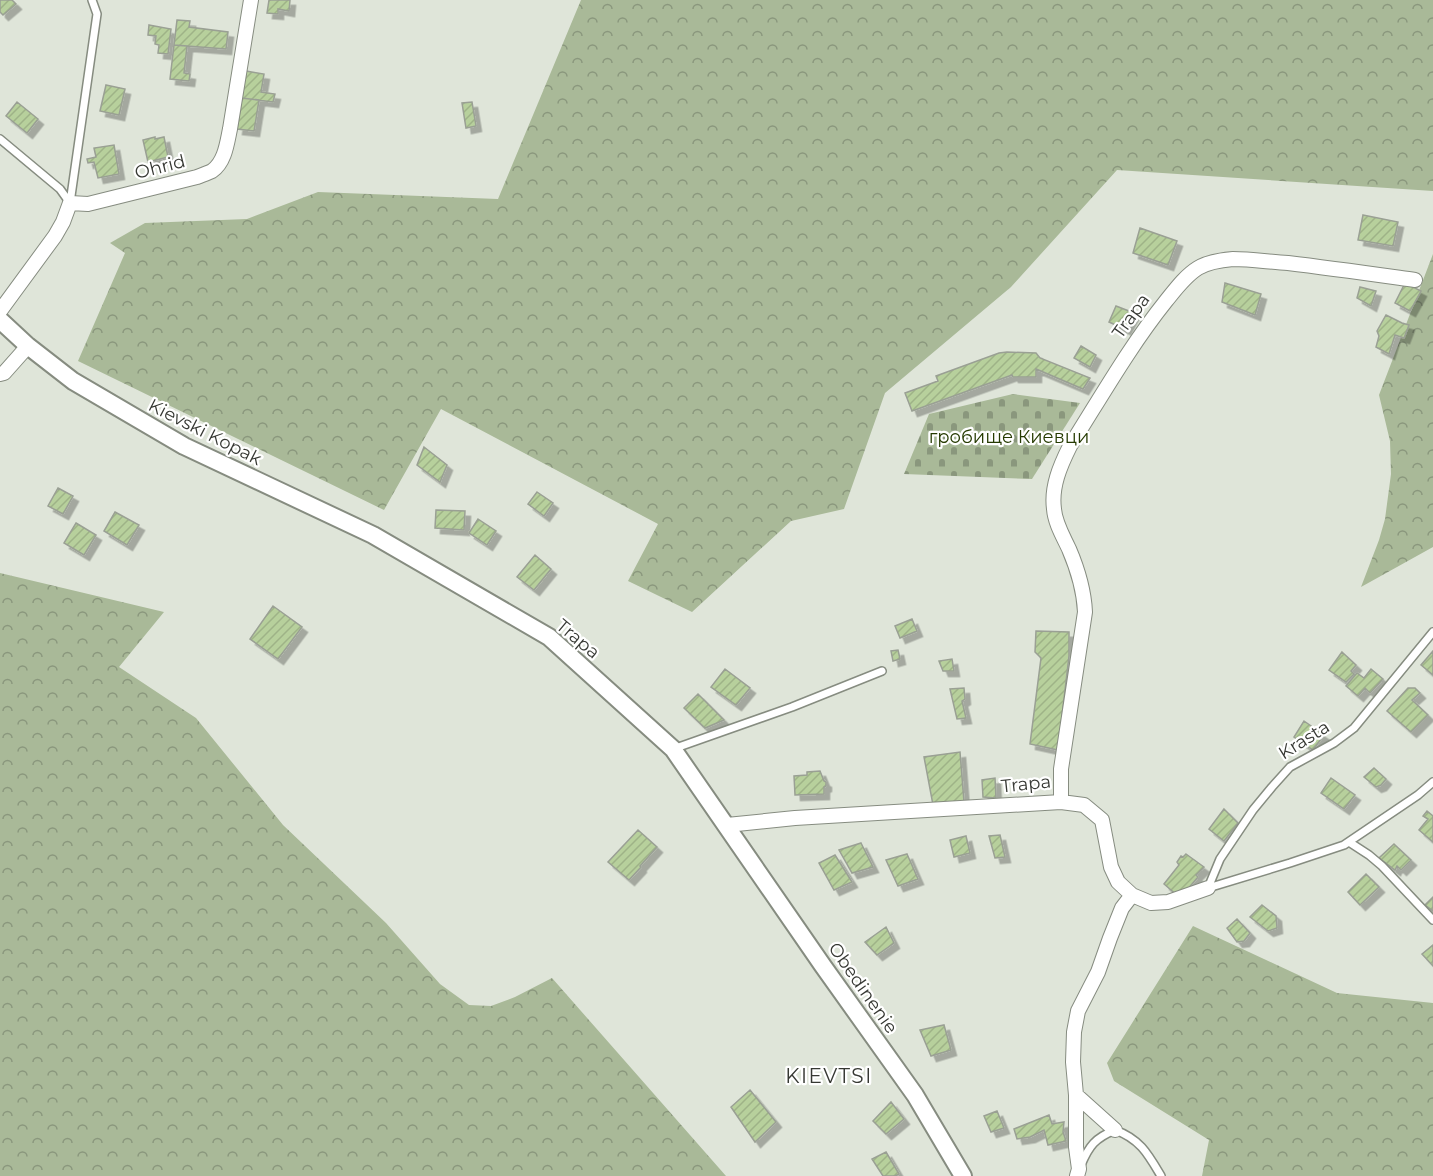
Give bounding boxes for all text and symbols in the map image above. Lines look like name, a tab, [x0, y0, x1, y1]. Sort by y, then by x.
street label: Ohrid	[132, 150, 188, 184]
street label: Trapa	[1107, 289, 1155, 343]
street label: Kievski Kopak	[145, 394, 266, 470]
park label: гробище Киевци	[929, 426, 1089, 448]
street label: Trapa	[552, 615, 604, 663]
street label: Krasta	[1274, 716, 1334, 764]
street label: Trapa	[1000, 770, 1052, 798]
street label: Obedinenie	[824, 938, 903, 1038]
district label: KIEVTSI	[785, 1064, 873, 1088]

